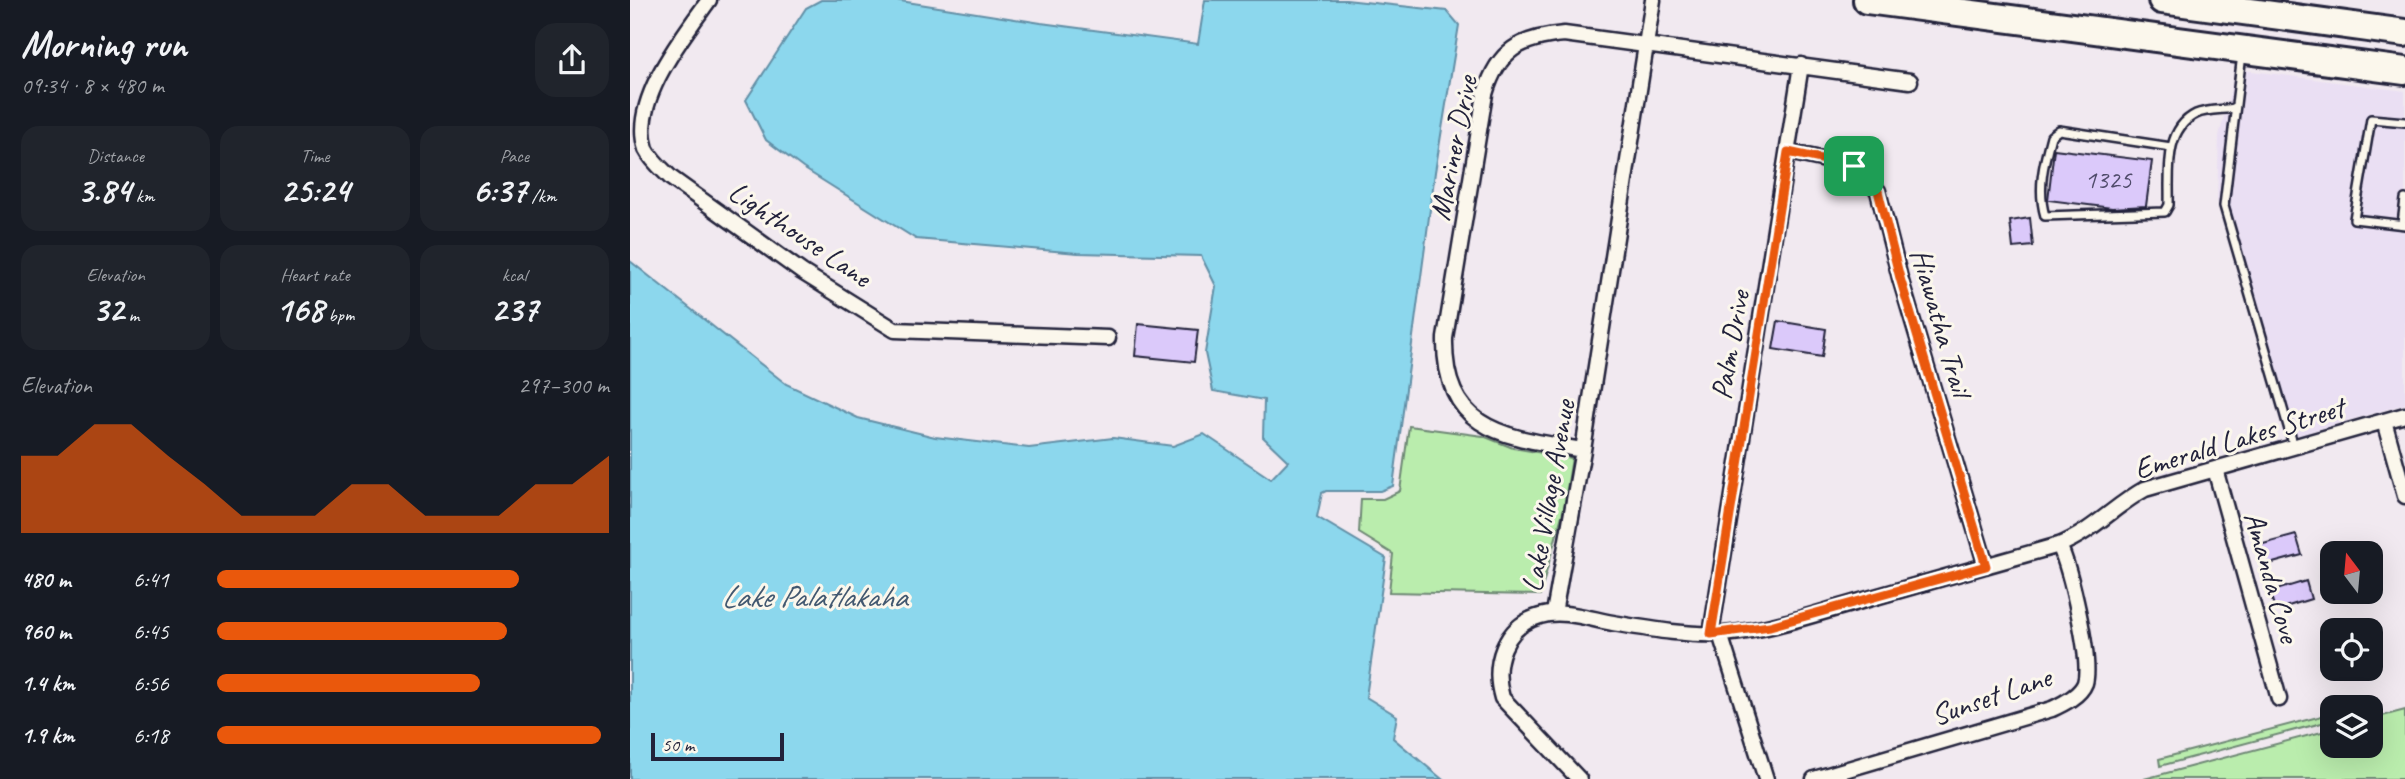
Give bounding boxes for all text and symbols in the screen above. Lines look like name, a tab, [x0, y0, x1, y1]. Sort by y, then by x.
text: Morning run	[21, 21, 187, 68]
button: share	[535, 23, 609, 97]
street label: Mariner Drive	[1420, 70, 1486, 223]
text: 09:34 · 8 × 480 m	[21, 71, 164, 100]
pin	[1824, 136, 1884, 196]
text: Distance	[87, 144, 144, 168]
text: Time	[300, 144, 330, 168]
text: Pace	[500, 144, 529, 168]
icon: arrive	[1835, 147, 1873, 185]
house number: 1325	[2085, 163, 2133, 196]
text: 3.84	[77, 168, 131, 213]
text: 25:24	[280, 168, 350, 213]
text: 6:37	[472, 168, 527, 213]
street label: Lighthouse Lane	[721, 172, 880, 297]
text: km	[131, 184, 154, 208]
text: /km	[527, 184, 556, 208]
street label: Hiawatha Trail	[1902, 244, 1981, 405]
text: Elevation	[86, 263, 145, 287]
text: Heart rate	[280, 263, 350, 287]
text: kcal	[502, 263, 527, 287]
street label: Palm Drive	[1702, 285, 1759, 402]
text: 32	[92, 287, 124, 332]
text: 168	[276, 287, 324, 332]
text: 237	[491, 287, 538, 332]
text: m	[124, 303, 139, 327]
text: bpm	[324, 303, 354, 327]
text: Elevation	[21, 371, 92, 400]
text: 297–300 m	[518, 371, 609, 400]
street label: Emerald Lakes Street	[2129, 387, 2352, 488]
street label: Lake Village Avenue	[1512, 395, 1584, 595]
street label: Amanda Cove	[2235, 507, 2309, 649]
north arrow	[2320, 541, 2384, 604]
map controls	[2320, 541, 2383, 758]
text: 480 m	[21, 565, 71, 594]
text: 6:41	[133, 565, 169, 594]
water label: Lake Palatlakaha	[721, 576, 910, 617]
text: 960 m	[21, 617, 71, 646]
text: 6:45	[133, 617, 169, 646]
button: locate	[2320, 618, 2383, 681]
street label: Sunset Lane	[1926, 657, 2058, 734]
text: 1.4 km	[21, 669, 75, 698]
text: 6:56	[133, 669, 169, 698]
button: layers	[2320, 695, 2383, 758]
text: 1.9 km	[21, 721, 74, 750]
text: 6:18	[133, 721, 169, 750]
scale bar	[651, 730, 784, 762]
text: 50 m	[662, 733, 694, 757]

